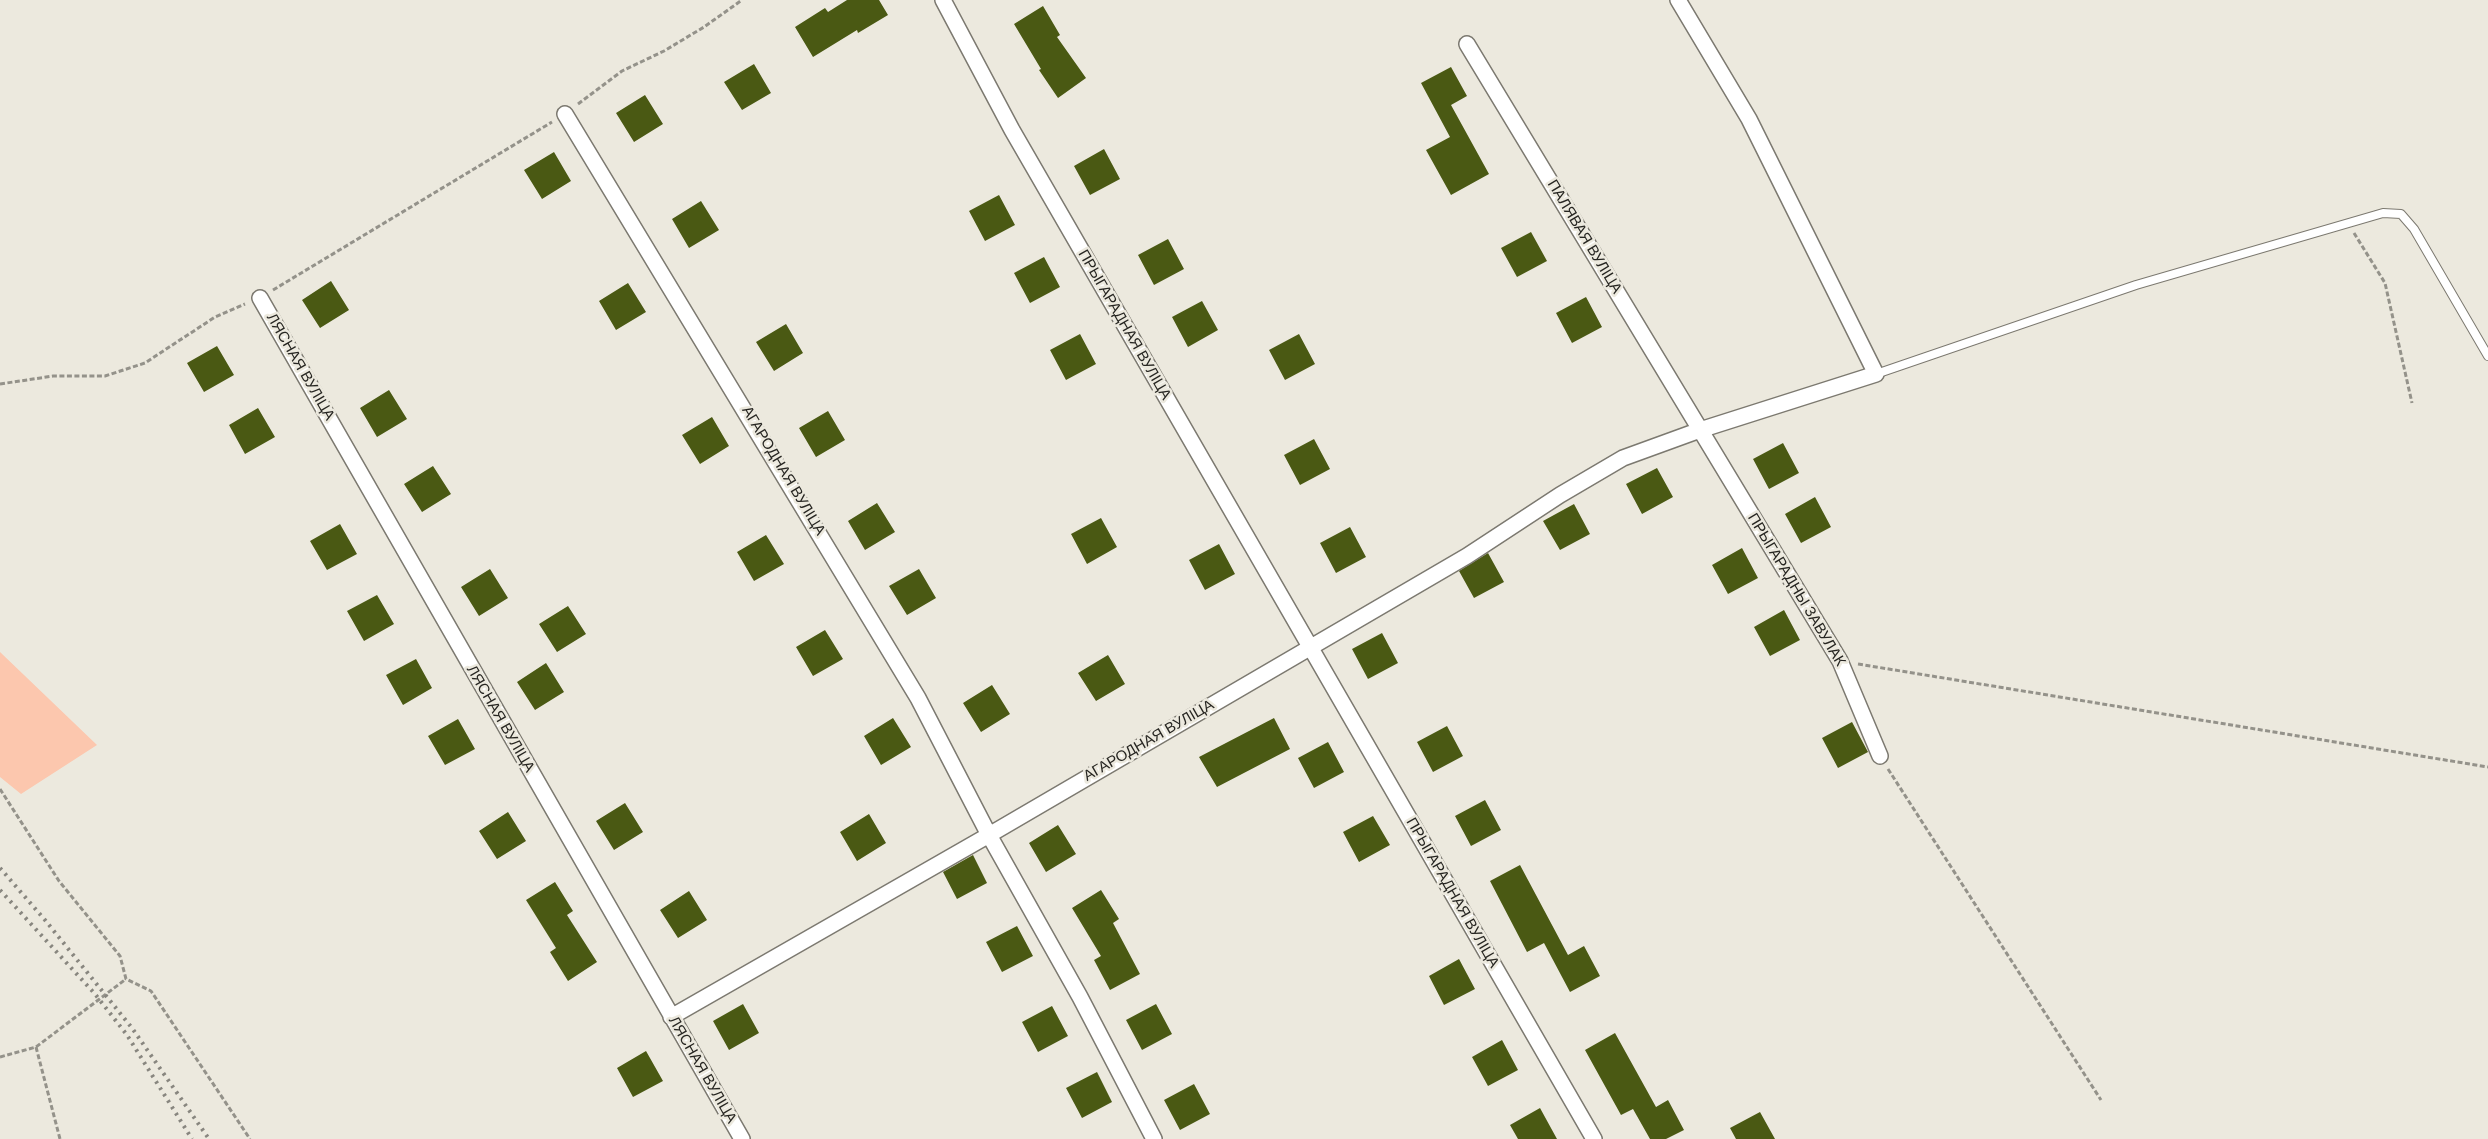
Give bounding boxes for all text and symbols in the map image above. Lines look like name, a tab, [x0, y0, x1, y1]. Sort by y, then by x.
street label: ПАЛЯВАЯ ВУЛІЦА	[1543, 177, 1625, 297]
street label: ПРЫГАРАДНАЯ ВУЛІЦА	[1074, 247, 1174, 403]
street label: ЛЯСНАЯ ВУЛІЦА	[262, 310, 338, 424]
street label: АГАРОДНАЯ ВУЛІЦА	[737, 403, 829, 539]
street label: ПРЫГАРАДНЫ ЗАВУЛАК	[1743, 510, 1849, 670]
street label: ЛЯСНАЯ ВУЛІЦА	[462, 662, 538, 776]
street label: АГАРОДНАЯ ВУЛІЦА	[1081, 696, 1217, 786]
street label: ПРЫГАРАДНАЯ ВУЛІЦА	[1402, 815, 1502, 971]
street label: ЛЯСНАЯ ВУЛІЦА	[664, 1013, 740, 1127]

